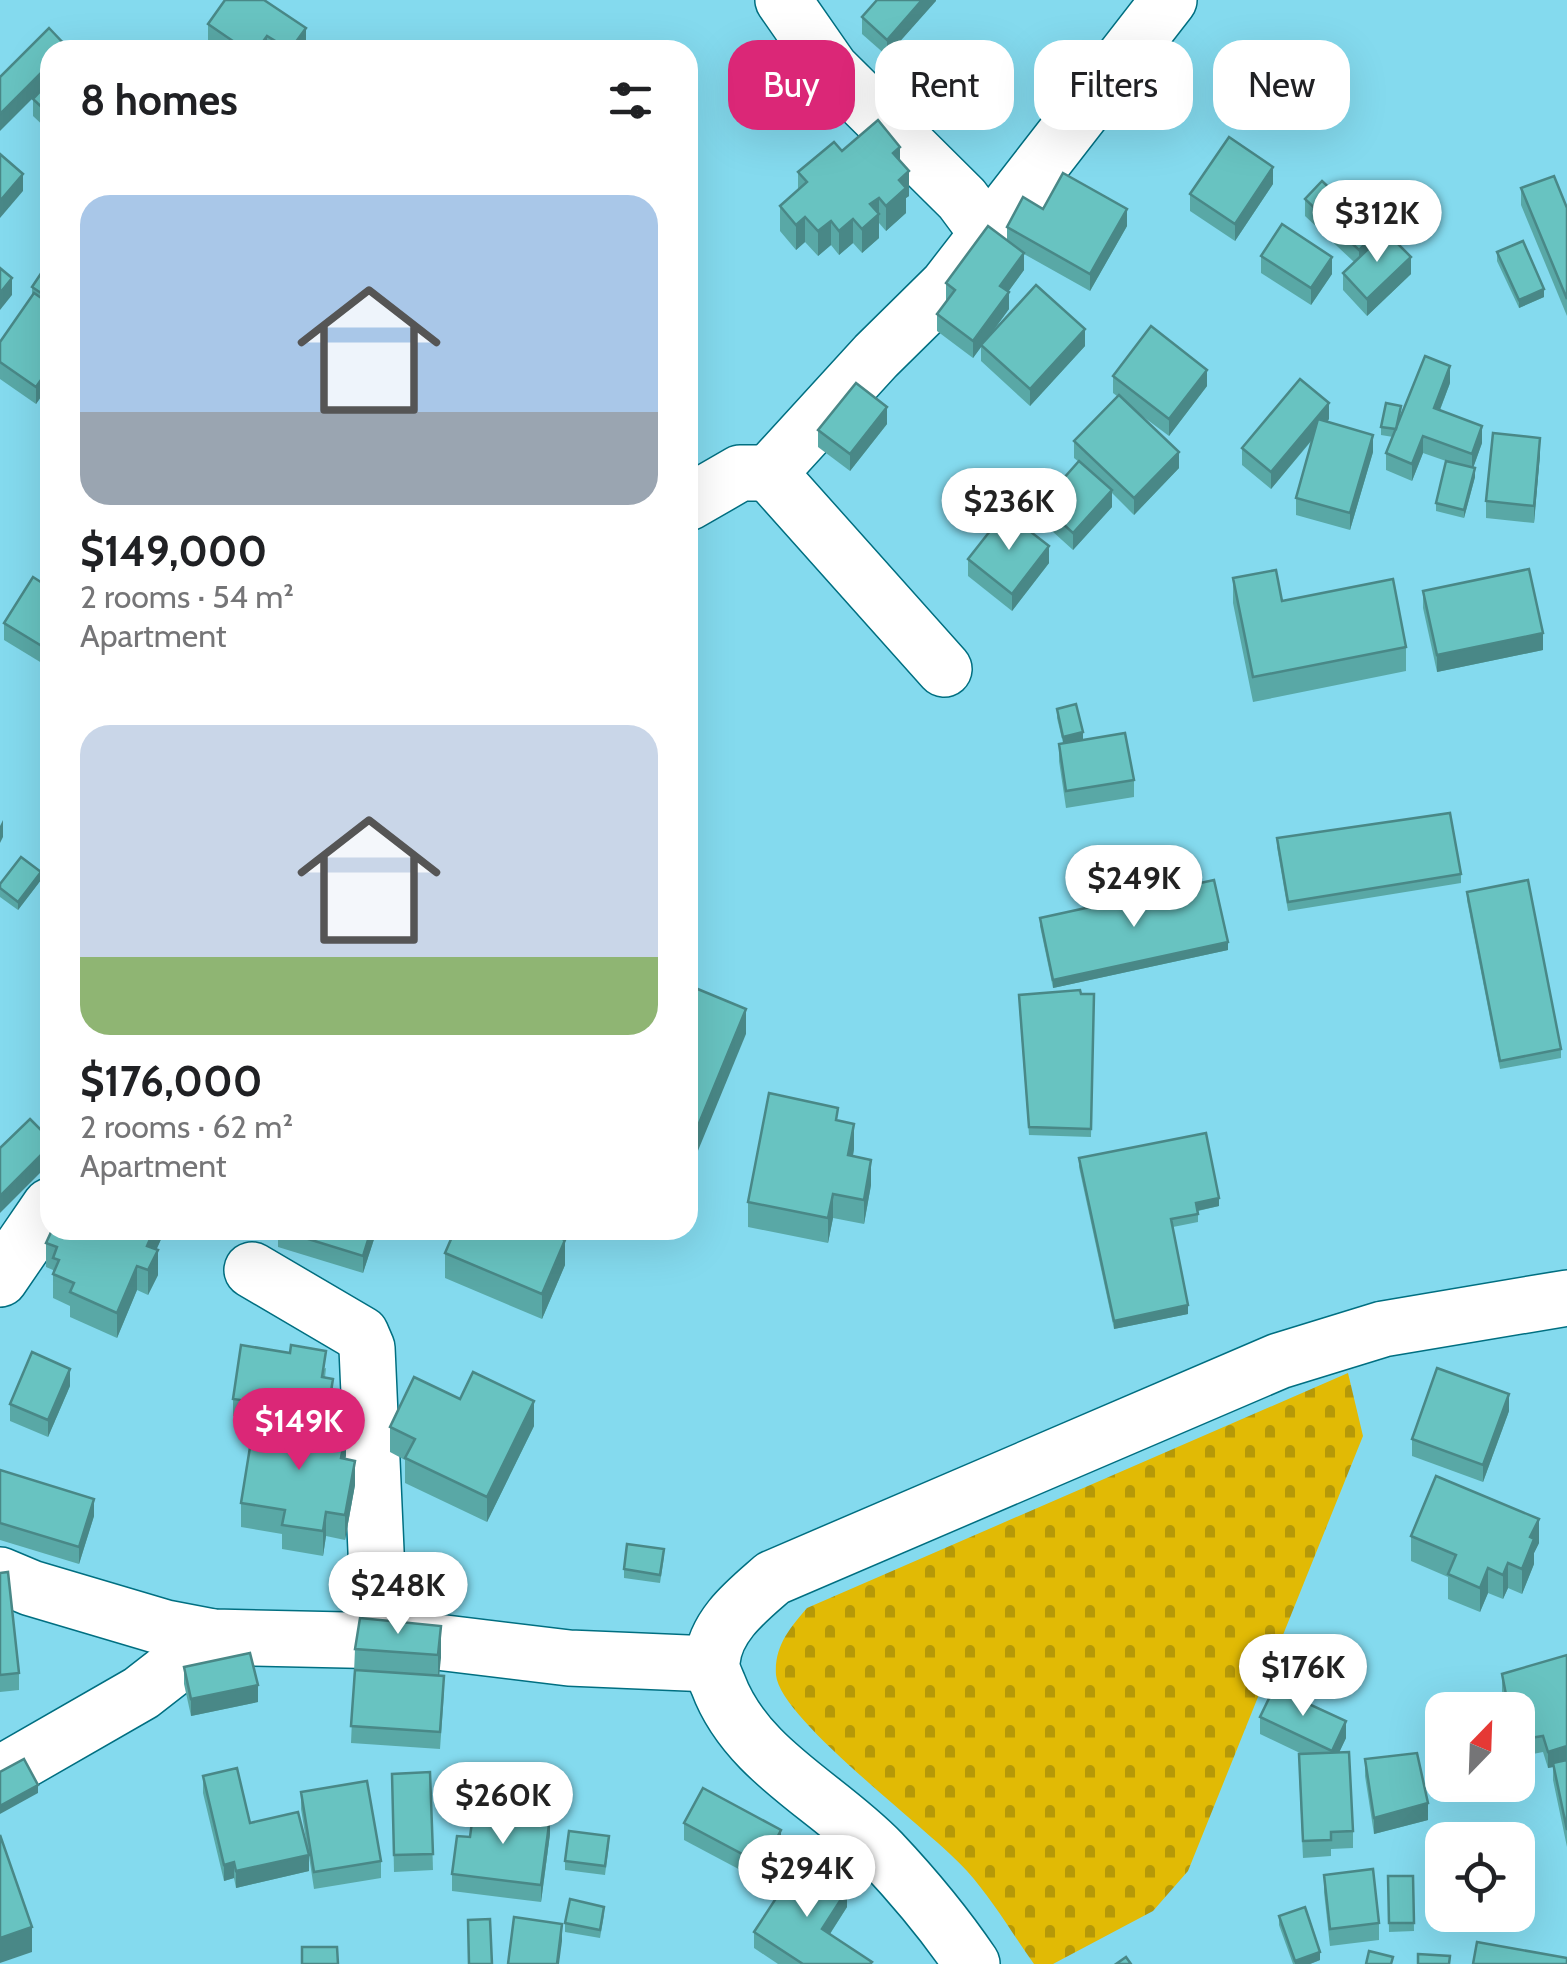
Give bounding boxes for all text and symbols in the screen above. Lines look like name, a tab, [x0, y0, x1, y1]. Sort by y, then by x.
chip: Buy	[728, 40, 855, 130]
chip: Rent	[875, 40, 1014, 130]
chip: Filters	[1034, 40, 1193, 130]
chip: New	[1213, 40, 1350, 130]
icon: filters	[603, 73, 658, 128]
text: 8 homes	[80, 74, 238, 126]
pin: $312K	[1307, 180, 1447, 265]
text: $312K	[1335, 193, 1419, 232]
icon: home	[279, 260, 459, 440]
pin: $236K	[939, 468, 1079, 553]
text: $236K	[964, 481, 1054, 520]
text: $149,000	[80, 525, 267, 577]
text: 2 rooms · 54 m²	[80, 577, 294, 616]
text: Apartment	[80, 616, 227, 655]
icon: home	[279, 790, 459, 970]
pin: $249K	[1064, 845, 1204, 930]
text: $249K	[1087, 858, 1181, 897]
text: $176,000	[80, 1055, 262, 1107]
text: 2 rooms · 62 m²	[80, 1107, 293, 1146]
text: Apartment	[80, 1146, 227, 1185]
pin: $149K	[229, 1388, 369, 1473]
text: $149K	[255, 1401, 343, 1440]
pin: $248K	[328, 1552, 468, 1637]
text: $248K	[351, 1565, 445, 1604]
pin: $176K	[1233, 1634, 1373, 1719]
text: $176K	[1261, 1647, 1345, 1686]
north arrow	[1425, 1692, 1535, 1802]
map controls	[1425, 1692, 1535, 1932]
pin: $260K	[433, 1762, 573, 1847]
text: $260K	[455, 1775, 551, 1814]
button: locate	[1425, 1822, 1535, 1932]
pin: $294K	[737, 1835, 877, 1920]
text: $294K	[760, 1848, 854, 1887]

